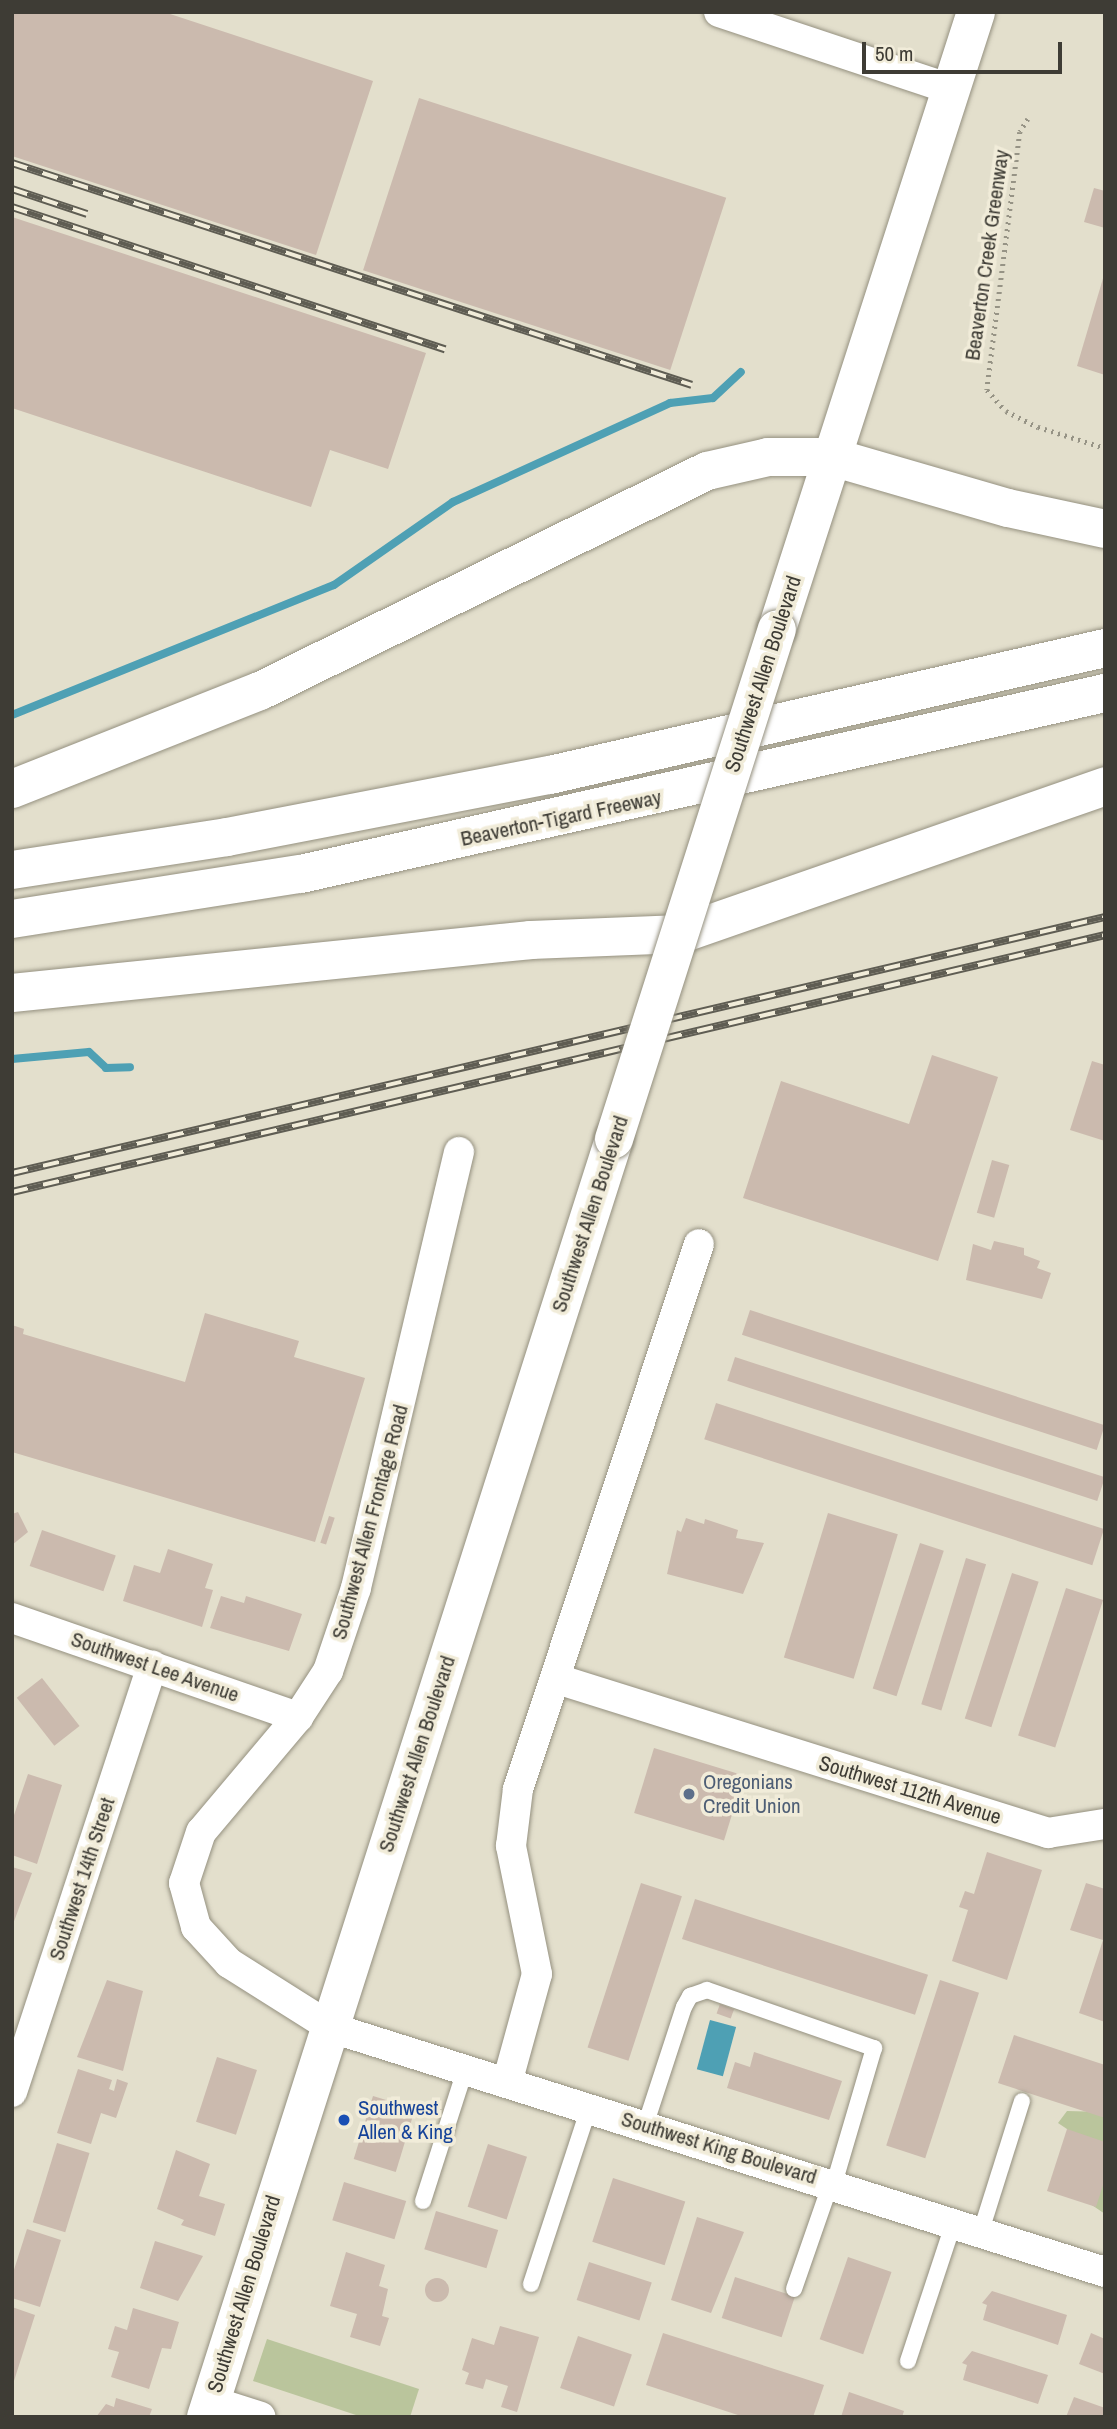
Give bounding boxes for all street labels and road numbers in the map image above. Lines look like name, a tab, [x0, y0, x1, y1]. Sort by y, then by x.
street label: Beaverton Creek Greenway	[960, 148, 1014, 362]
street label: Southwest Allen Boulevard	[719, 572, 807, 776]
street label: Beaverton-Tigard Freeway	[458, 784, 664, 852]
street label: Southwest Allen Boulevard	[546, 1112, 634, 1316]
street label: Southwest Allen Frontage Road	[326, 1401, 414, 1643]
street label: Southwest Lee Avenue	[67, 1626, 243, 1708]
street label: Southwest Allen Boulevard	[373, 1652, 461, 1856]
street label: Southwest 112th Avenue	[816, 1750, 1004, 1830]
street label: Southwest 14th Street	[44, 1795, 120, 1963]
street label: Southwest King Boulevard	[618, 2106, 820, 2190]
street label: Southwest Allen Boulevard	[202, 2192, 286, 2396]

